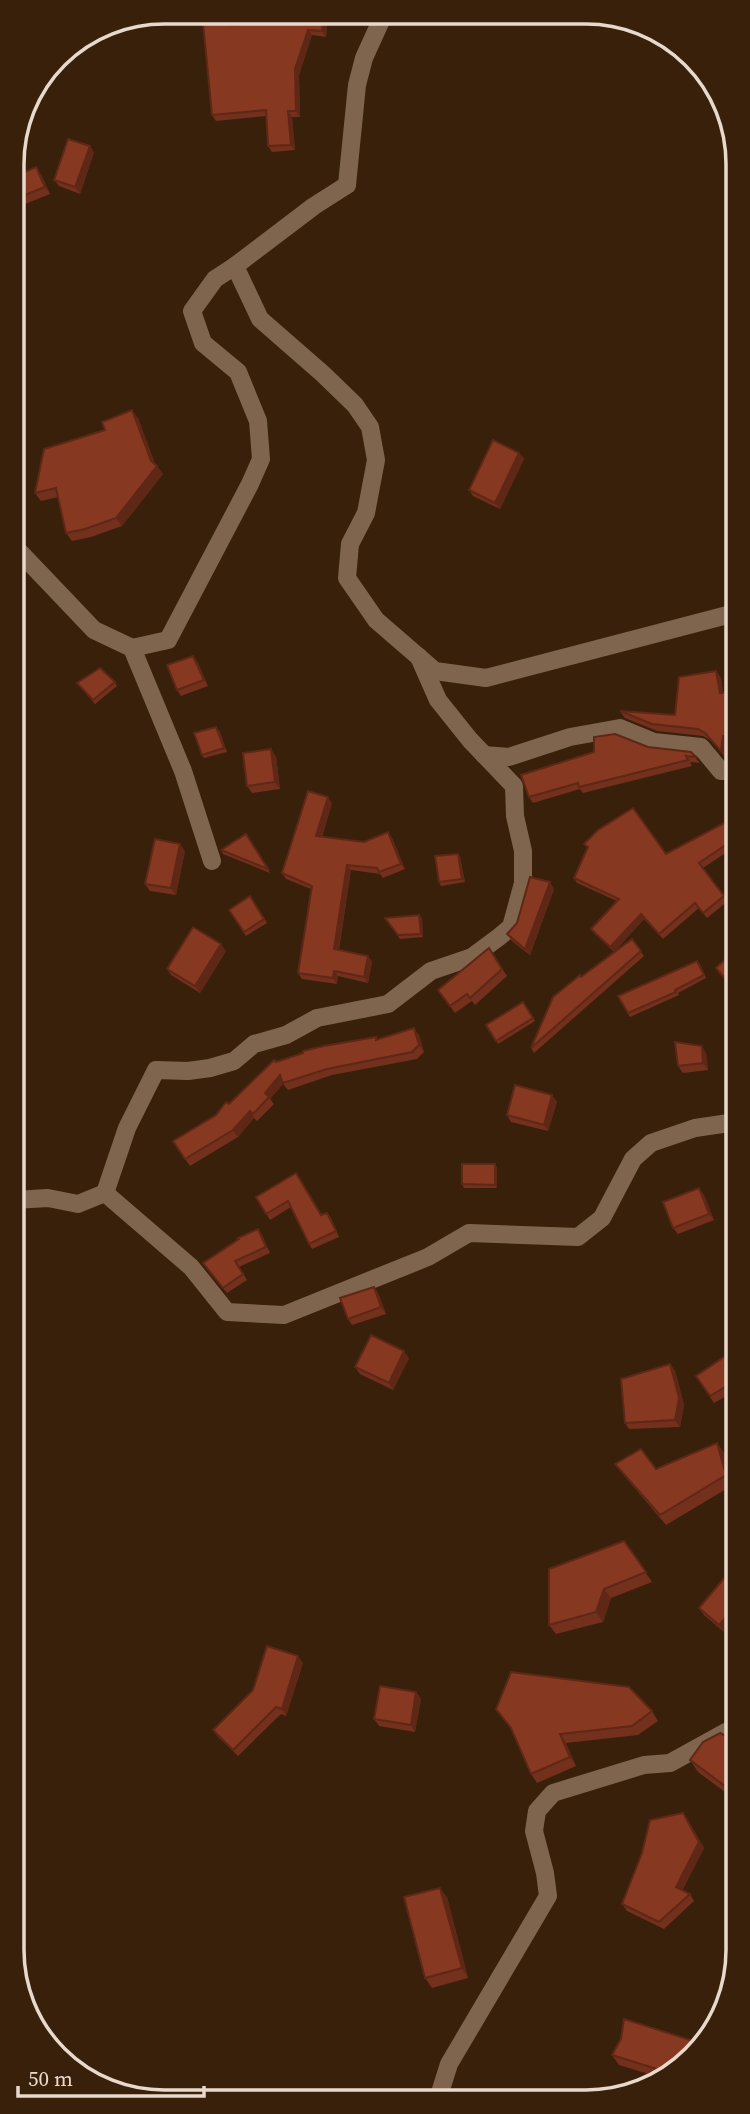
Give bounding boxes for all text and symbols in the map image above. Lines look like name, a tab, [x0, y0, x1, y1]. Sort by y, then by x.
scale bar	[18, 2054, 203, 2098]
text: 50 m	[28, 2064, 73, 2093]

